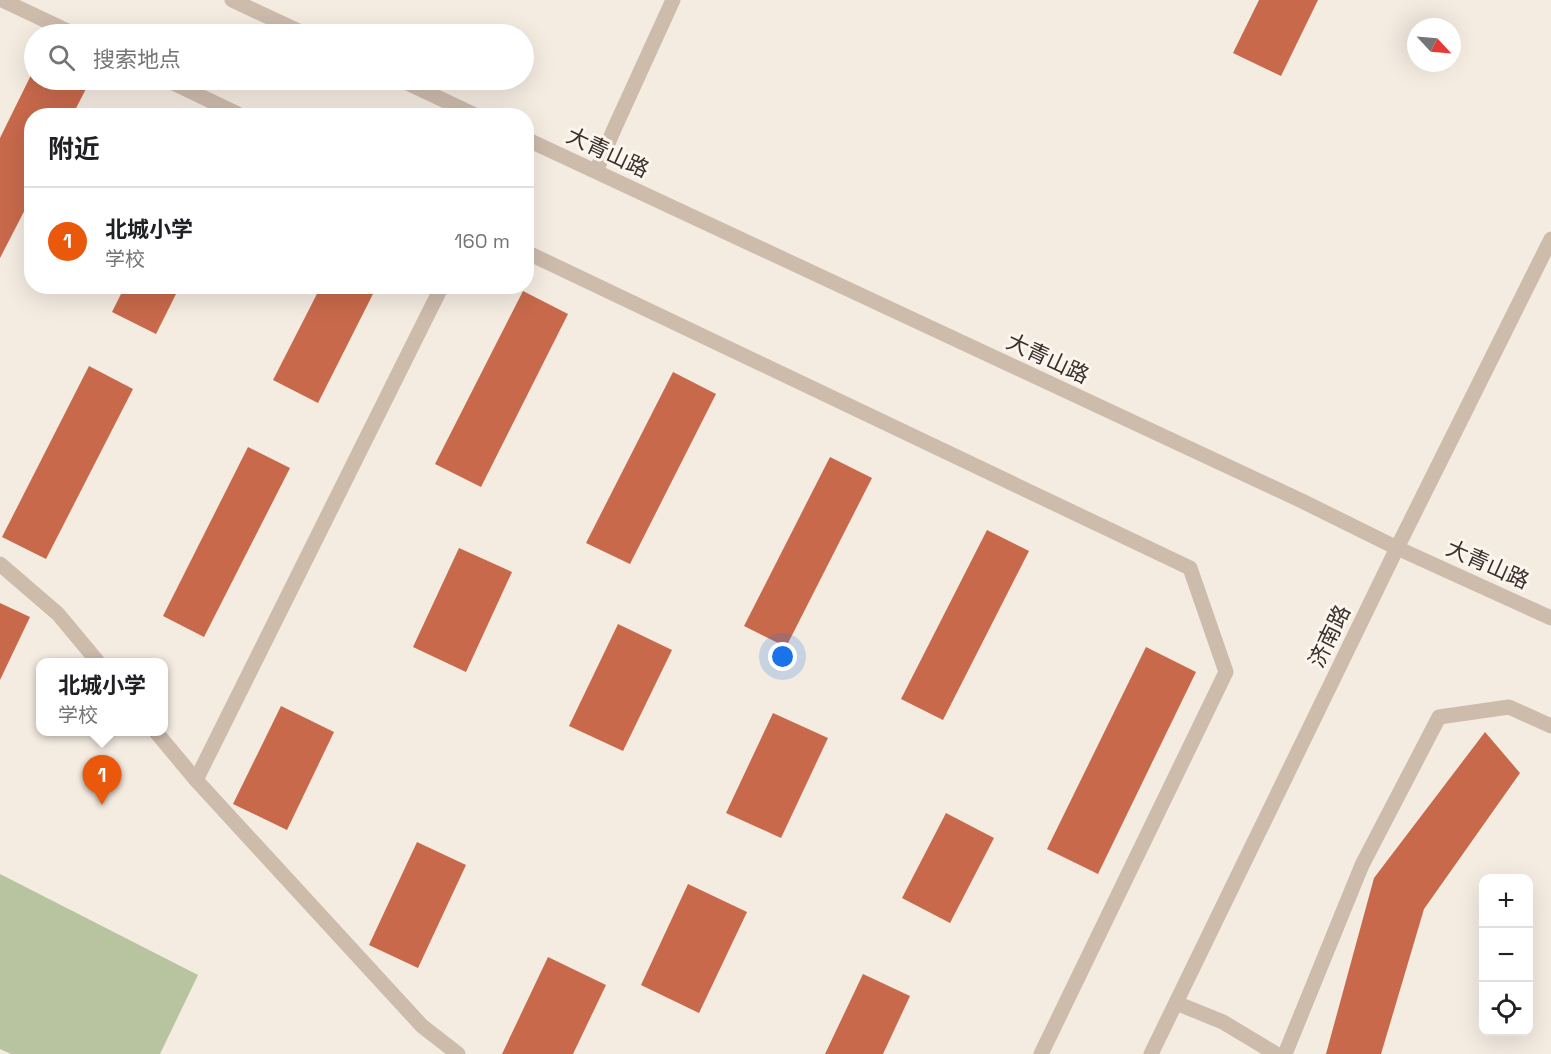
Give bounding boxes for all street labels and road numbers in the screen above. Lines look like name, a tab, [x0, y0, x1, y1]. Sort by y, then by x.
street label: 大青山路	[562, 121, 654, 183]
street label: 大青山路	[1002, 327, 1094, 389]
street label: 大青山路	[1442, 533, 1534, 595]
street label: 济南路	[1302, 600, 1356, 672]

